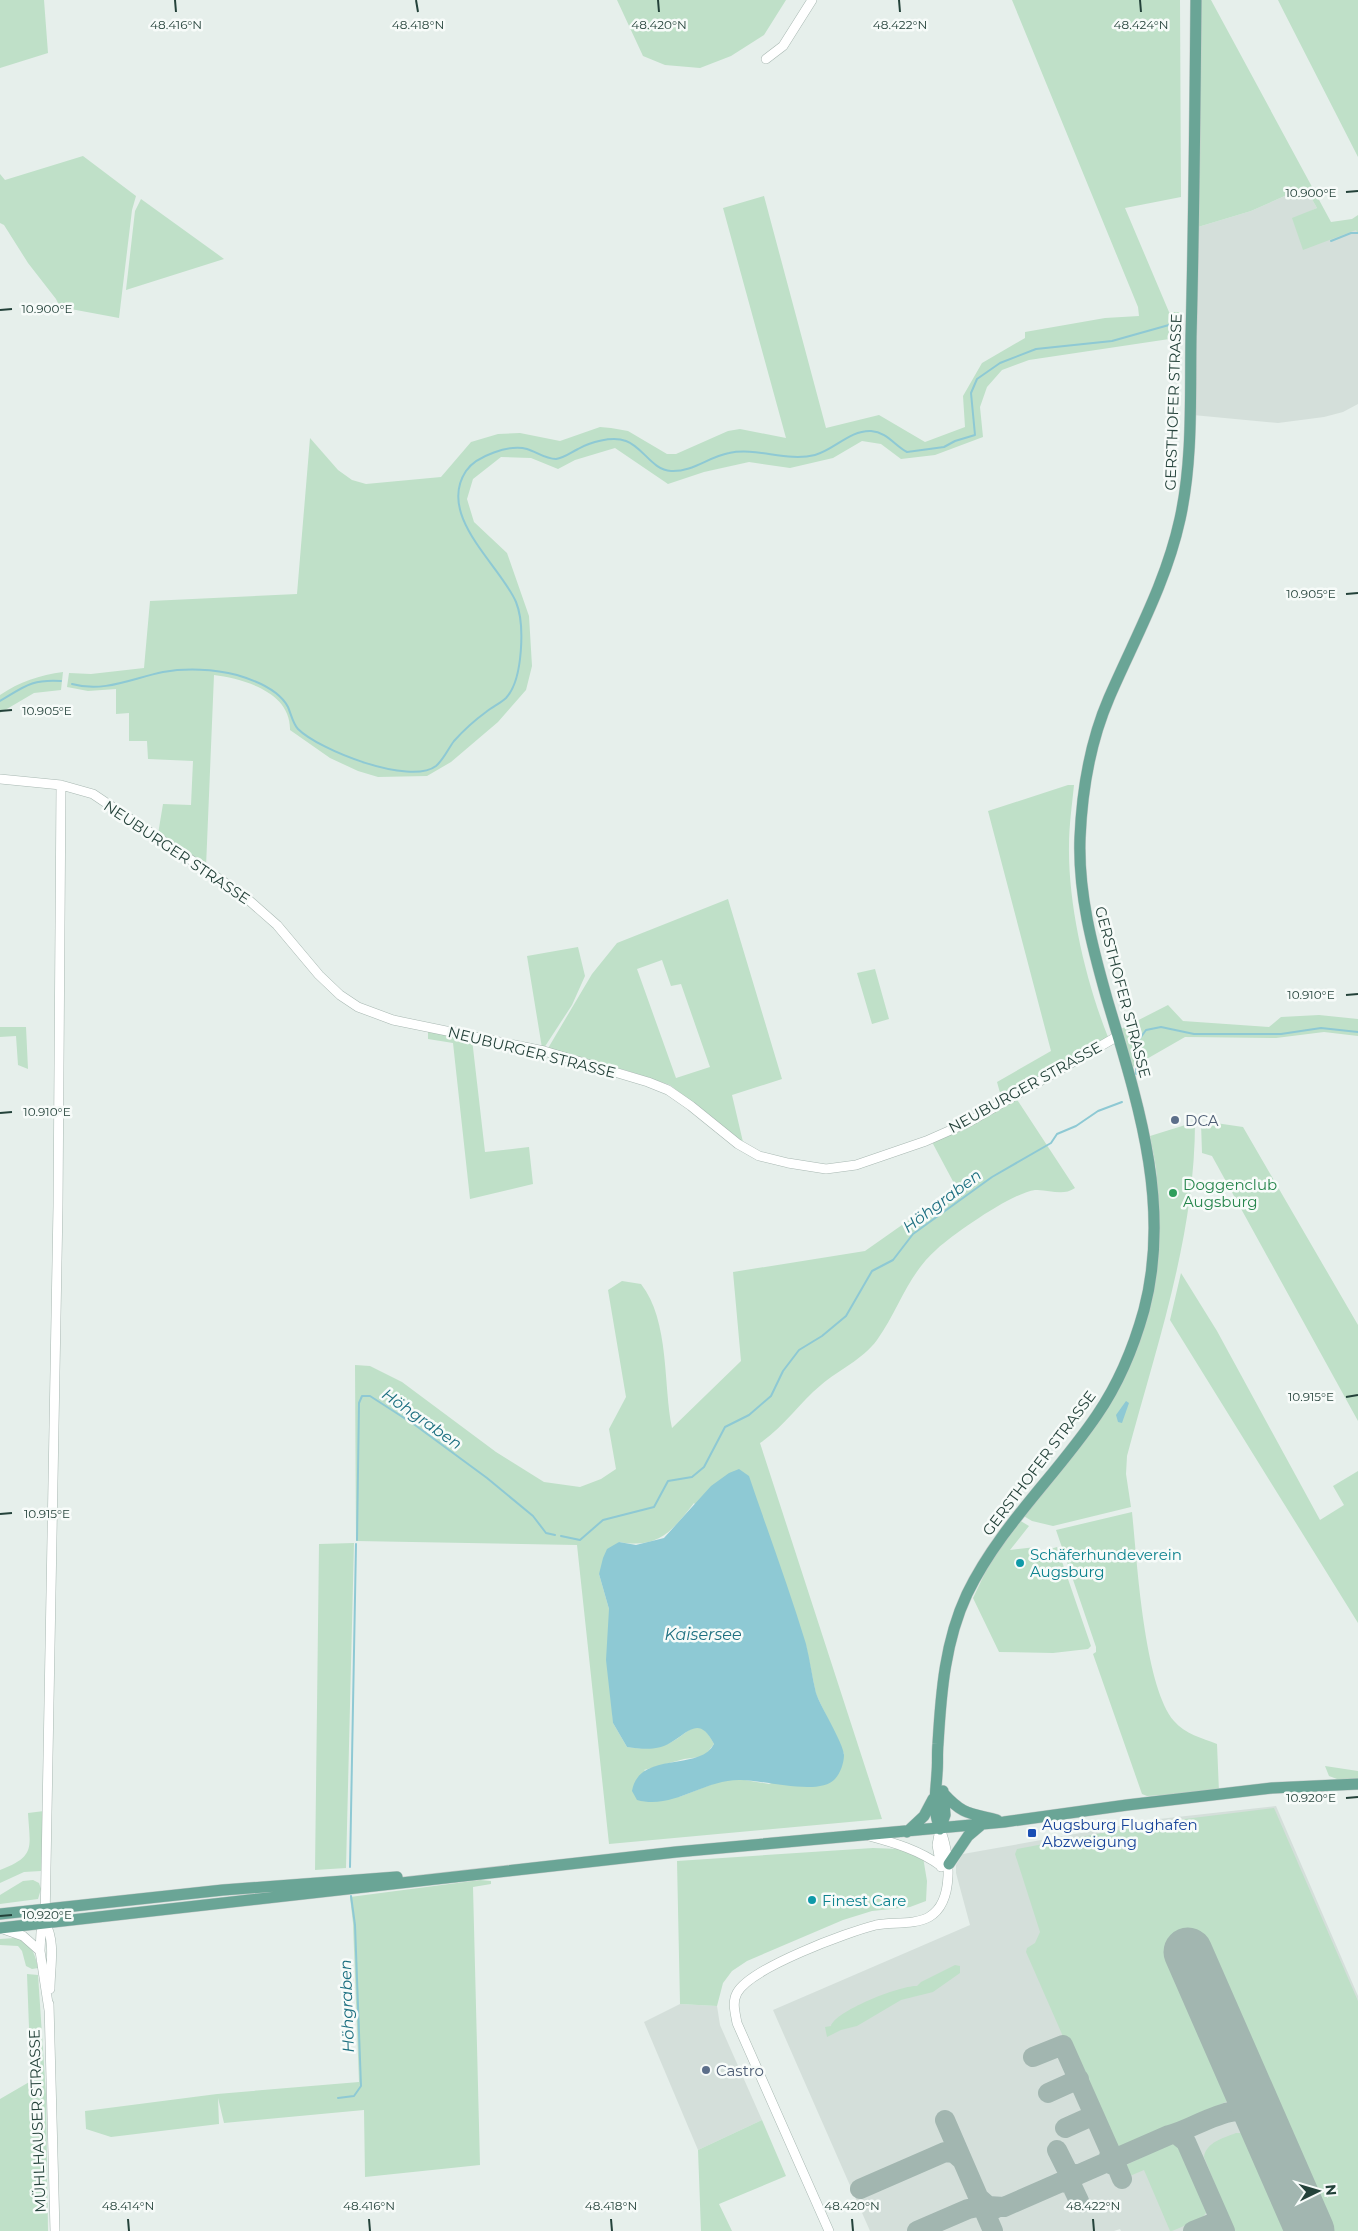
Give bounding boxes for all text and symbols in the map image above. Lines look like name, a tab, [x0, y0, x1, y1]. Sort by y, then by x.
text: 48.416°N	[150, 17, 202, 32]
text: 48.418°N	[392, 17, 444, 32]
text: 48.420°N	[631, 17, 687, 32]
text: 48.422°N	[873, 17, 927, 32]
text: 48.424°N	[1113, 17, 1169, 32]
text: 10.900°E	[1286, 185, 1336, 200]
text: 10.900°E	[22, 301, 72, 316]
street label: GERSTHOFER STRASSE	[1160, 313, 1186, 491]
text: 10.905°E	[1286, 586, 1336, 601]
text: 10.905°E	[22, 703, 72, 718]
street label: NEUBURGER STRASSE	[100, 796, 254, 908]
street label: GERSTHOFER STRASSE	[1091, 904, 1155, 1080]
text: 10.910°E	[1287, 987, 1335, 1002]
street label: NEUBURGER STRASSE	[446, 1022, 618, 1082]
street label: NEUBURGER STRASSE	[945, 1037, 1105, 1137]
text: 10.910°E	[23, 1104, 71, 1119]
place label: DCA	[1185, 1111, 1219, 1130]
marker: DCA	[1169, 1114, 1181, 1126]
water label: Höhgraben	[899, 1165, 985, 1237]
place label: Doggenclub Augsburg	[1183, 1175, 1277, 1211]
marker: Doggenclub Augsburg	[1167, 1187, 1179, 1199]
water label: Höhgraben	[378, 1384, 466, 1454]
street label: GERSTHOFER STRASSE	[978, 1387, 1100, 1539]
text: 10.915°E	[1288, 1389, 1334, 1404]
text: 10.915°E	[24, 1506, 70, 1521]
place label: Schäferhundeverein Augsburg	[1030, 1545, 1182, 1581]
marker: Schäferhundeverein Augsburg	[1014, 1557, 1026, 1569]
water label: Kaisersee	[664, 1625, 742, 1644]
text: 10.920°E	[1286, 1790, 1336, 1805]
place label: Augsburg Flughafen Abzweigung	[1042, 1815, 1198, 1851]
marker: Augsburg Flughafen Abzweigung	[1026, 1827, 1038, 1839]
place label: Finest Care	[822, 1891, 906, 1910]
marker: Finest Care	[806, 1894, 818, 1906]
text: 10.920°E	[22, 1907, 72, 1922]
water label: Höhgraben	[336, 1959, 358, 2053]
street label: MÜHLHAUSER STRASSE	[24, 2029, 50, 2213]
place label: Castro	[716, 2061, 764, 2080]
marker: Castro	[700, 2064, 712, 2076]
north arrow	[1293, 2166, 1343, 2216]
text: N	[1321, 2183, 1340, 2196]
text: 48.414°N	[102, 2198, 154, 2213]
text: 48.416°N	[343, 2198, 395, 2213]
text: 48.418°N	[585, 2198, 637, 2213]
text: 48.420°N	[824, 2198, 880, 2213]
text: 48.422°N	[1066, 2198, 1120, 2213]

